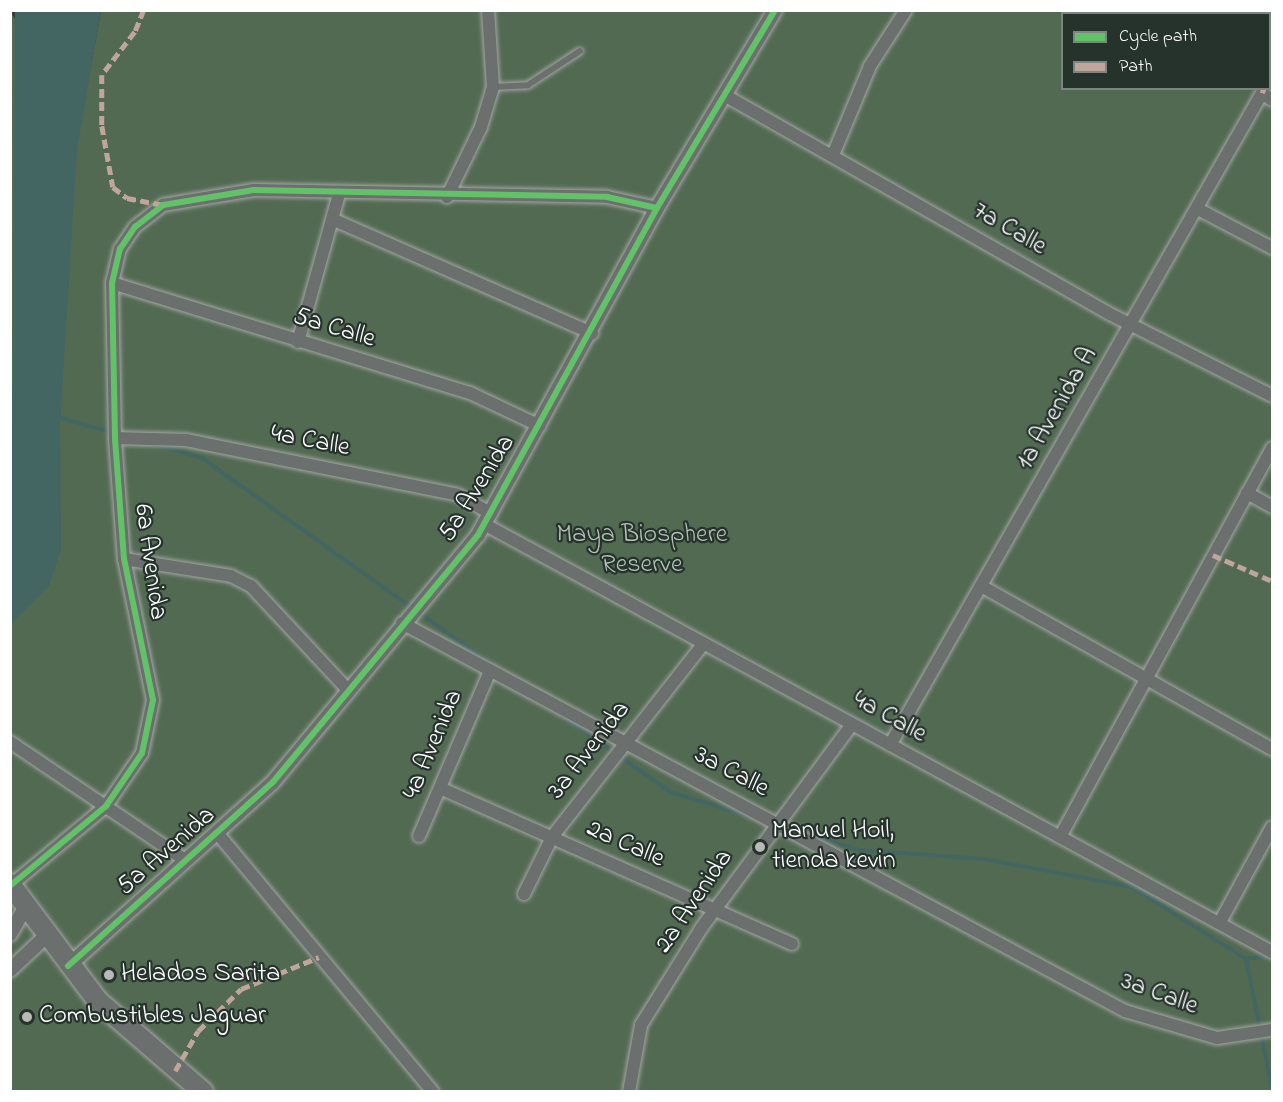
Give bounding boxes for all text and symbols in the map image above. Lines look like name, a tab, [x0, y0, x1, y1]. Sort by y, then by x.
legend	[1061, 12, 1271, 90]
text: Cycle path	[1119, 24, 1197, 50]
text: Path	[1119, 54, 1153, 80]
street label: 7a Calle	[967, 197, 1051, 263]
street label: 5a Calle	[289, 302, 379, 356]
street label: 1a Avenida A	[1011, 342, 1105, 476]
street label: 4a Calle	[268, 419, 352, 465]
street label: 5a Avenida	[433, 430, 523, 548]
street label: 6a Avenida	[125, 502, 173, 622]
park label: Maya Biosphere Reserve	[557, 520, 727, 582]
street label: 4a Calle	[846, 685, 932, 751]
street label: 4a Avenida	[397, 686, 471, 804]
street label: 3a Avenida	[542, 696, 638, 806]
street label: 3a Calle	[688, 740, 774, 806]
street label: 5a Avenida	[111, 801, 223, 903]
street label: 2a Calle	[581, 814, 669, 876]
place label: Manuel Hoil, tienda kevin	[772, 816, 896, 878]
marker: Manuel Hoil, tienda kevin	[753, 840, 767, 854]
street label: 2a Avenida	[649, 844, 741, 960]
place label: Helados Sarita	[121, 959, 280, 991]
street label: 3a Calle	[1116, 967, 1202, 1023]
marker: Helados Sarita	[102, 968, 116, 982]
place label: Combustibles Jaguar	[39, 1001, 266, 1033]
marker: Combustibles Jaguar	[20, 1010, 34, 1024]

